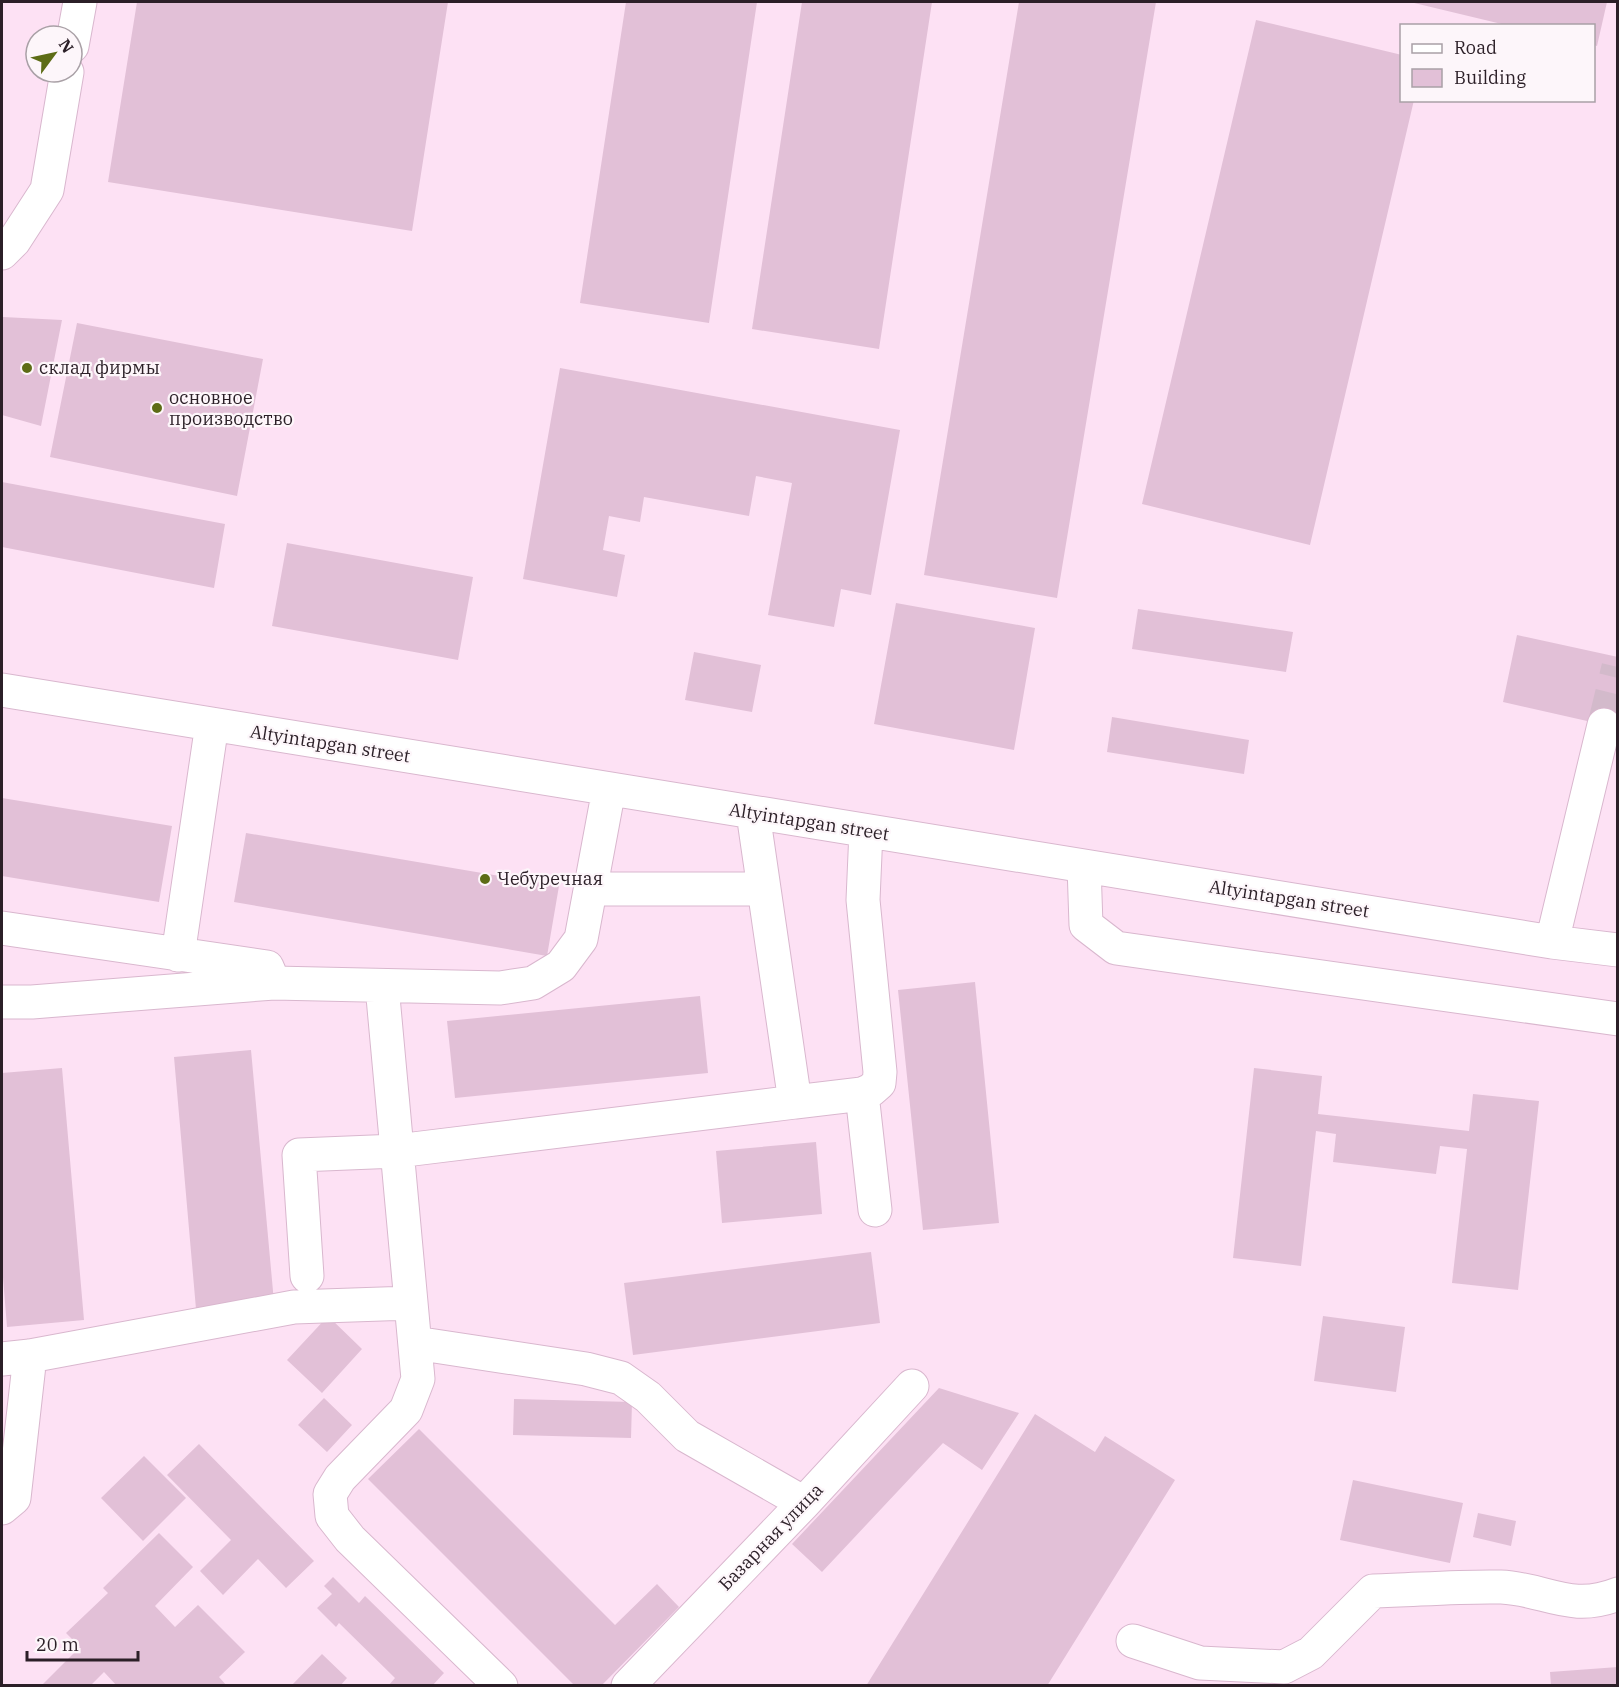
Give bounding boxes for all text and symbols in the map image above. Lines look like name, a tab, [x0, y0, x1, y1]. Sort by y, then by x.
north arrow	[24, 24, 84, 84]
legend	[1400, 24, 1595, 102]
text: N	[55, 35, 78, 57]
text: Road	[1454, 36, 1497, 59]
text: Building	[1454, 66, 1526, 89]
place label: склад фирмы	[39, 356, 160, 379]
marker: склад фирмы	[20, 361, 34, 375]
place label: основное производство	[169, 386, 293, 430]
marker: основное производство	[150, 401, 164, 415]
street label: Altyintapgan street	[248, 719, 412, 768]
street label: Altyintapgan street	[727, 797, 891, 846]
place label: Чебуречная	[497, 867, 603, 890]
marker: Чебуречная	[478, 872, 492, 886]
street label: Altyintapgan street	[1207, 874, 1371, 923]
street label: Базарная улица	[714, 1478, 828, 1595]
scale bar	[27, 1624, 138, 1662]
text: 20 m	[36, 1633, 79, 1656]

